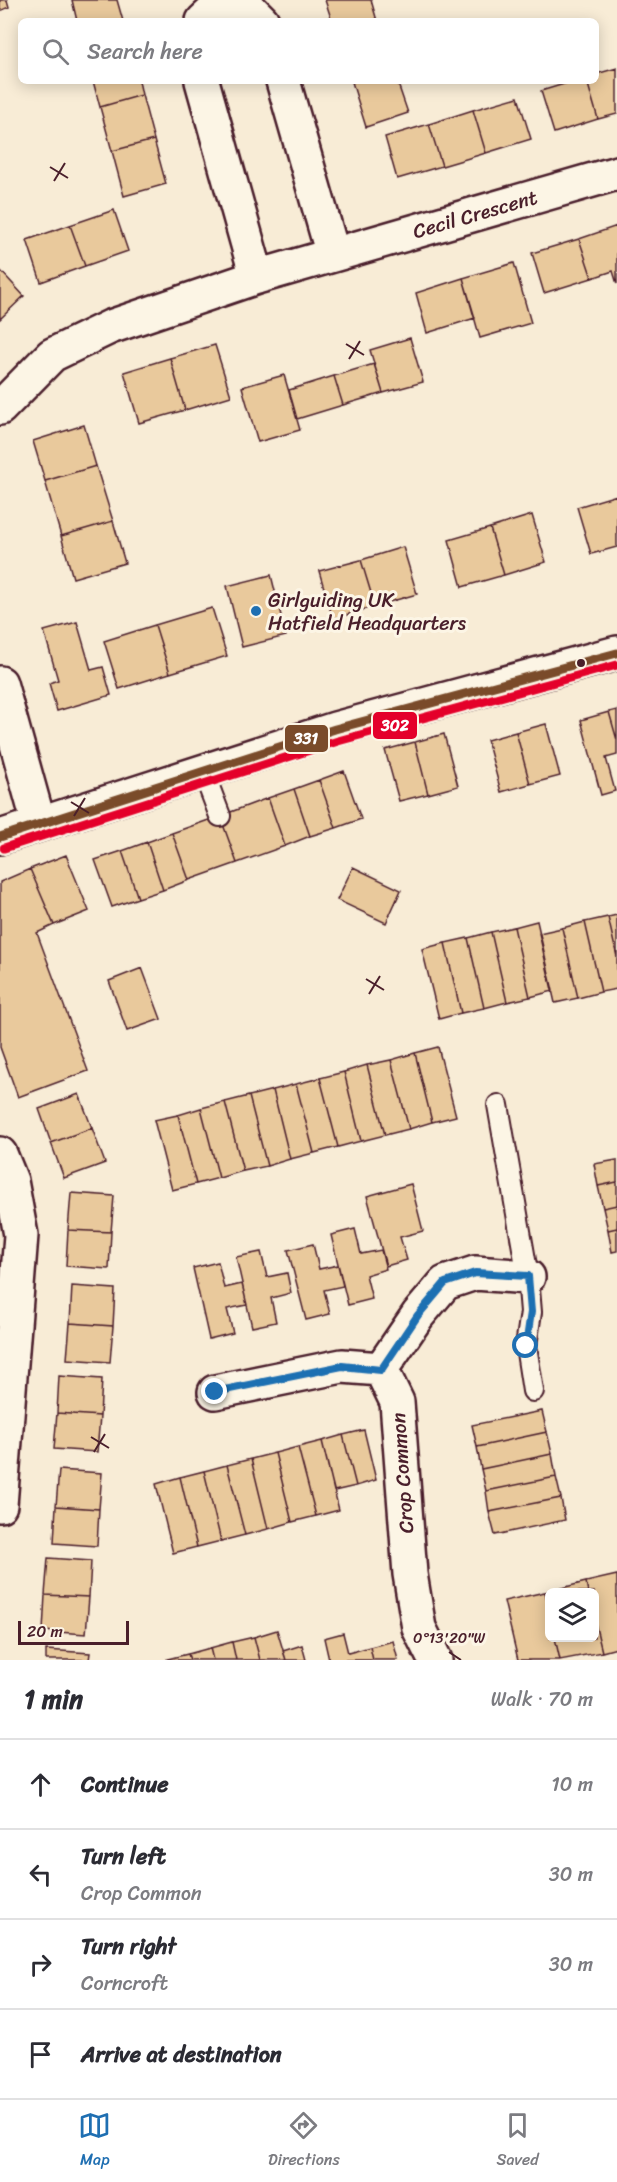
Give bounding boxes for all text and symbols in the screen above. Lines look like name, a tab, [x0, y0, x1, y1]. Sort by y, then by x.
search box	[18, 18, 599, 84]
text: Search here	[87, 32, 203, 71]
icon: search	[39, 35, 72, 68]
street label: Cecil Crescent	[409, 180, 542, 249]
place label: Girlguiding UK Hatfield Headquarters	[268, 583, 467, 641]
marker: Girlguiding UK Hatfield Headquarters	[249, 604, 263, 618]
unlabelled marker	[575, 657, 587, 669]
line badge: 302	[372, 711, 418, 740]
text: 302	[380, 711, 410, 740]
line badge: 331	[284, 724, 329, 753]
text: 331	[293, 724, 318, 753]
route start	[512, 1332, 538, 1358]
route end	[201, 1378, 227, 1404]
street label: Crop Common	[381, 1411, 424, 1534]
map controls	[545, 1588, 599, 1642]
button: layers	[545, 1588, 599, 1642]
text: 20 m	[27, 1617, 63, 1646]
scale bar	[18, 1618, 129, 1646]
text: 0°13'20"W	[413, 1625, 485, 1651]
text: 1 min	[24, 1676, 83, 1722]
text: Walk · 70 m	[491, 1682, 593, 1717]
text: Continue	[81, 1765, 169, 1804]
text: 10 m	[551, 1767, 593, 1802]
icon: ahead	[24, 1768, 57, 1801]
text: Turn left	[81, 1837, 166, 1876]
text: 30 m	[549, 1857, 593, 1892]
icon: left	[24, 1858, 57, 1891]
text: Crop Common	[81, 1876, 202, 1911]
text: Turn right	[81, 1927, 176, 1966]
text: 30 m	[549, 1947, 593, 1982]
icon: right	[24, 1948, 57, 1981]
text: Corncroft	[81, 1966, 168, 2001]
text: Arrive at destination	[81, 2035, 282, 2074]
icon: arrive	[24, 2038, 57, 2071]
tab: Map	[78, 2109, 111, 2174]
tab: Directions	[268, 2109, 340, 2174]
tab: Saved	[496, 2109, 539, 2174]

